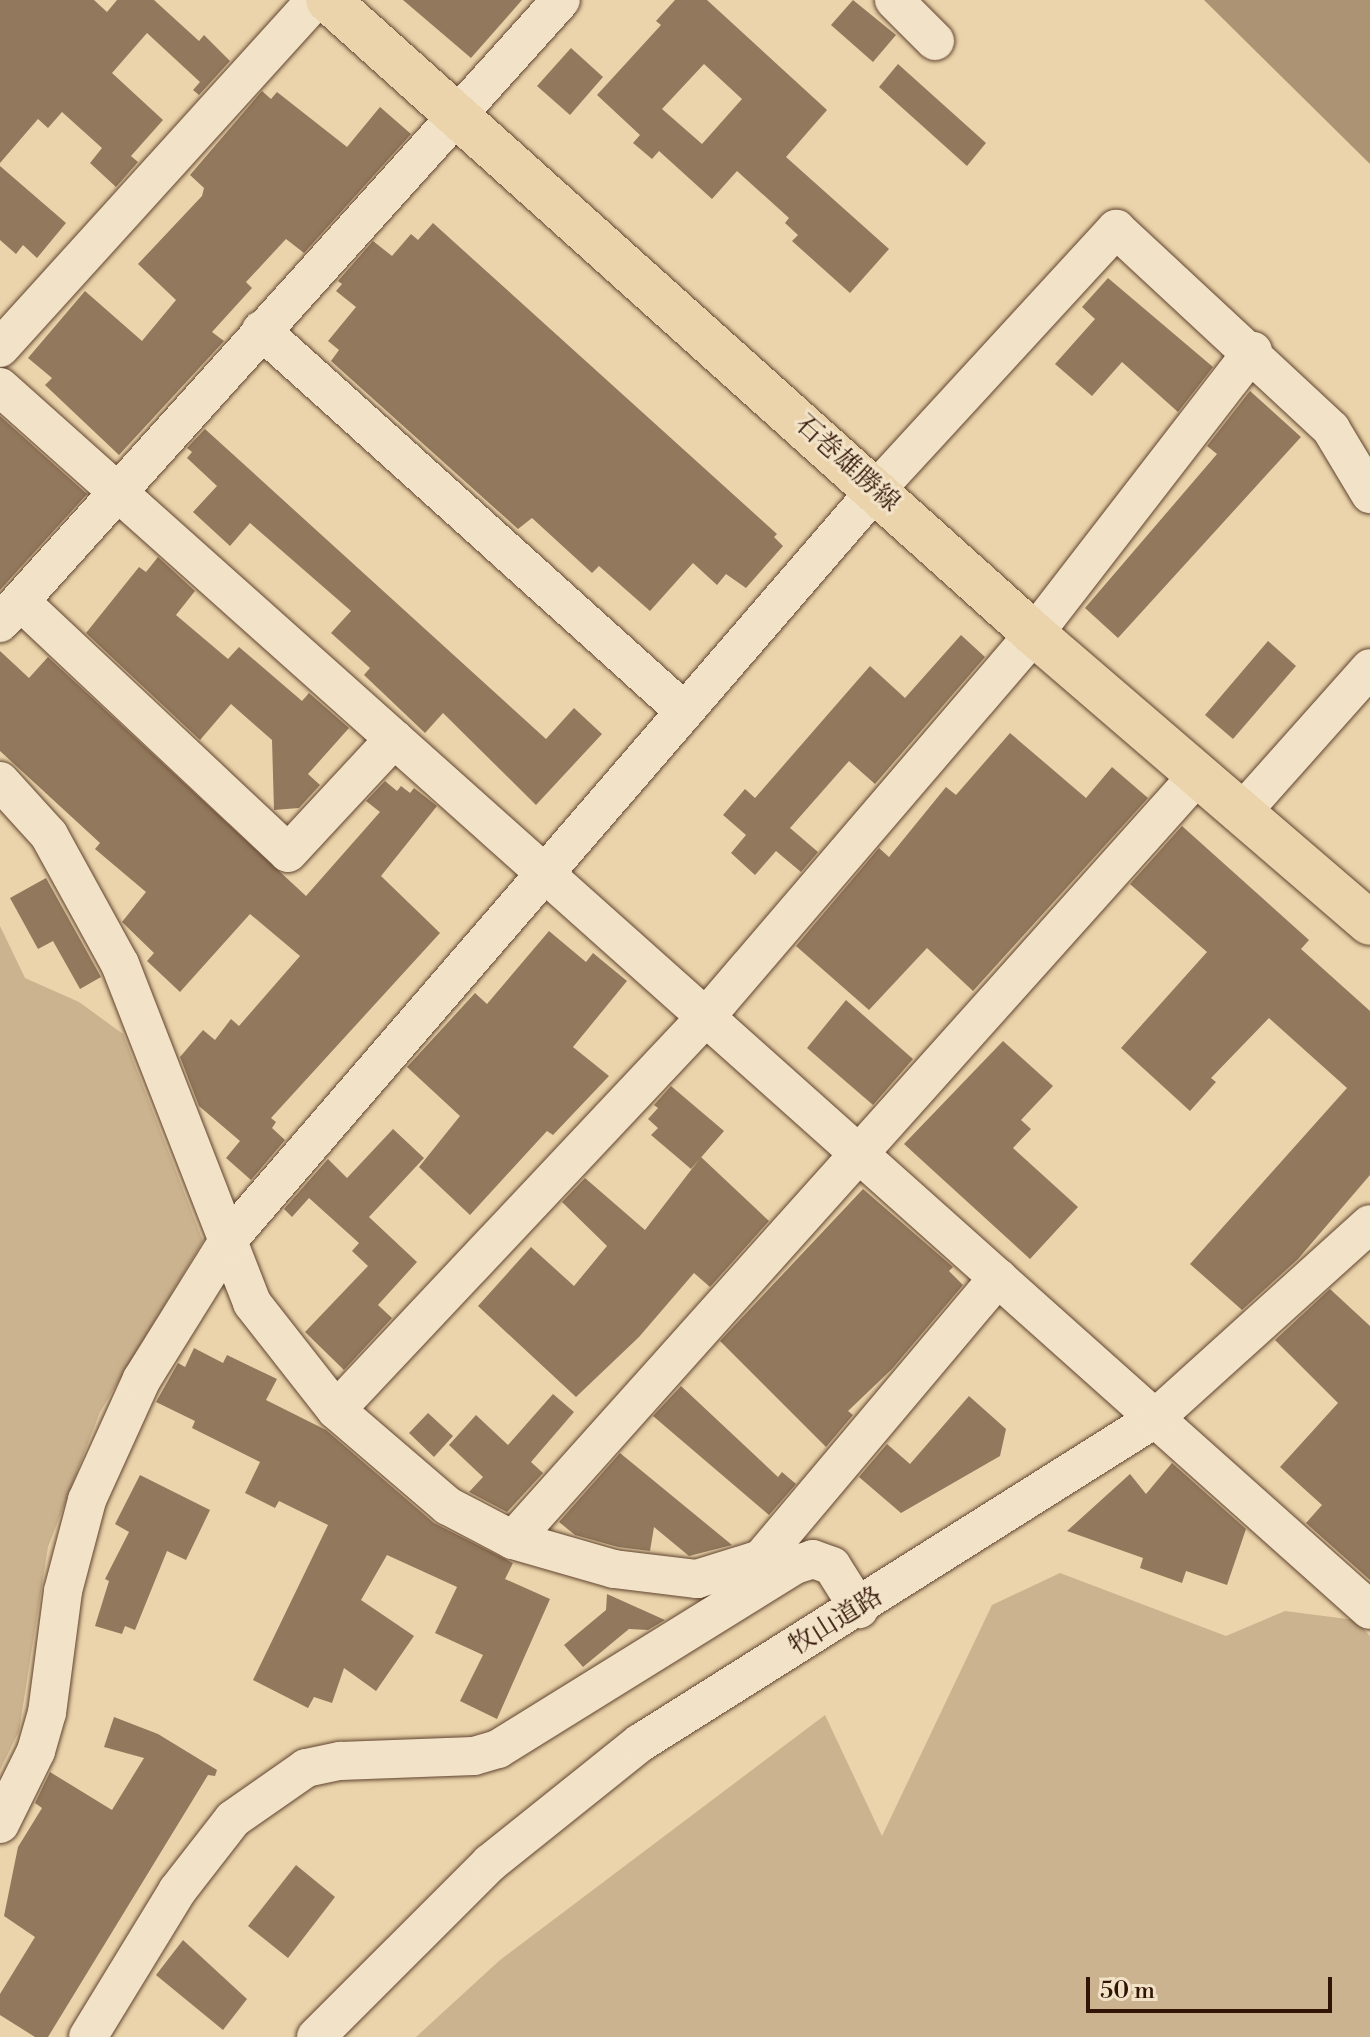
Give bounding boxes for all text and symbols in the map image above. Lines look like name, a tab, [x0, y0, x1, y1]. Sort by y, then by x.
street label: 石巻雄勝線	[788, 409, 906, 519]
street label: 牧山道路	[784, 1581, 888, 1663]
scale bar	[1090, 1961, 1336, 2011]
text: 50 m	[1100, 1976, 1155, 2006]

